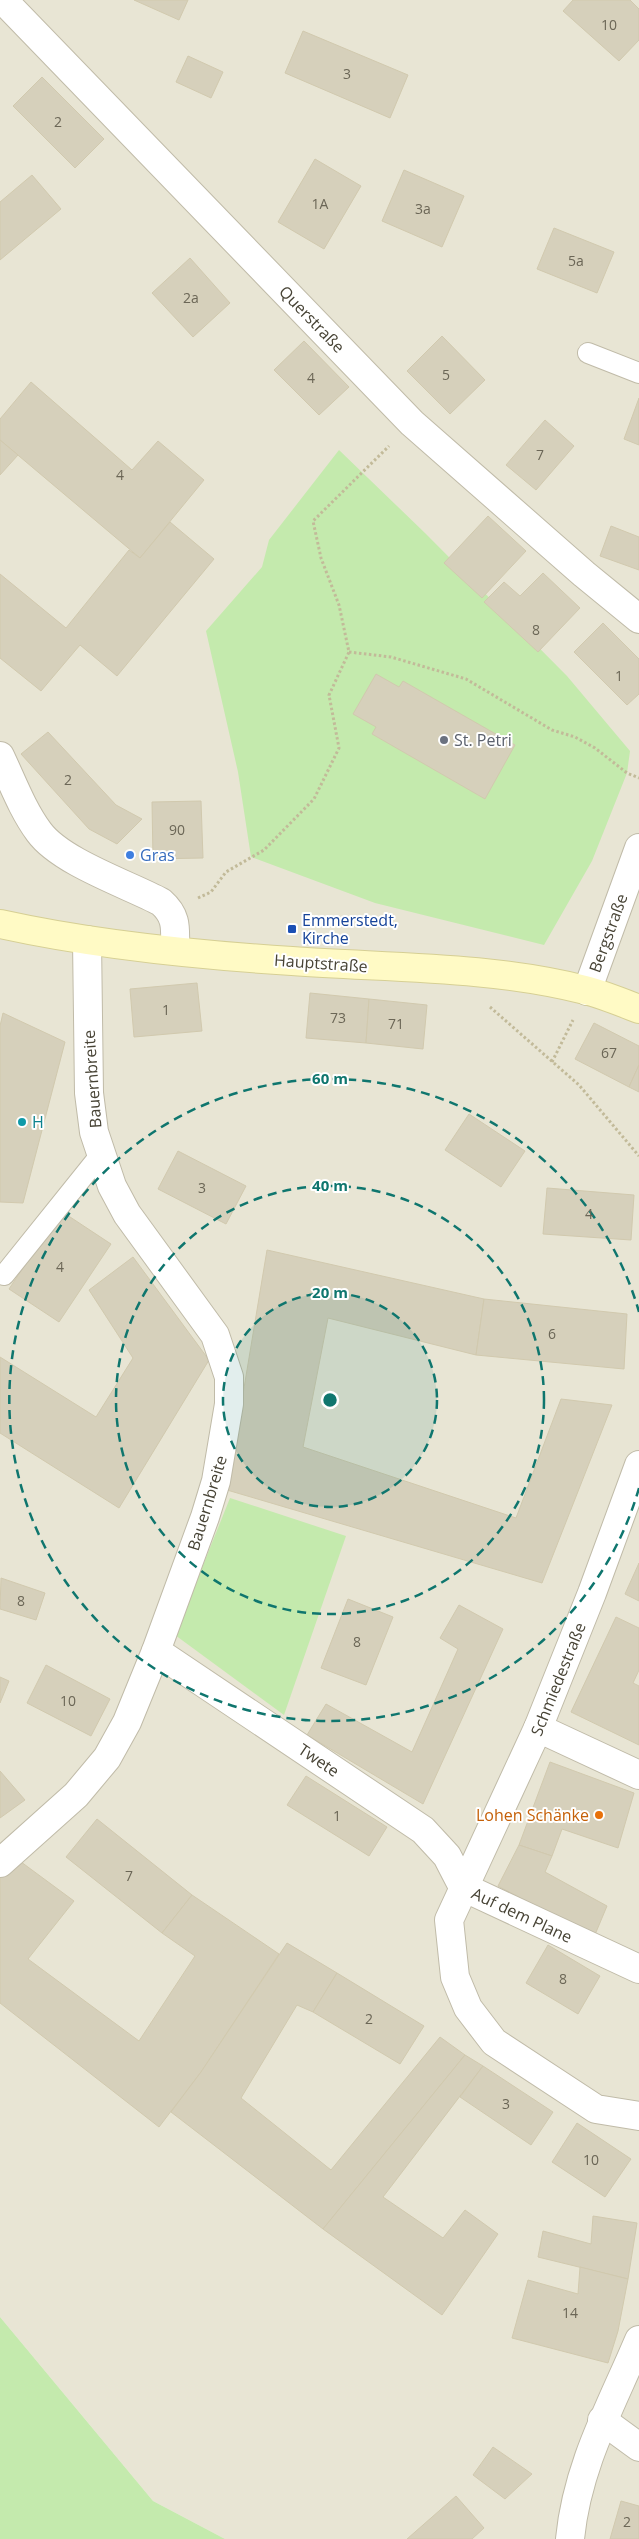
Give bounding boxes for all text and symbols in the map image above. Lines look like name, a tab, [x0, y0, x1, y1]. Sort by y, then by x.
house number: 10	[601, 15, 617, 34]
house number: 3	[343, 64, 351, 83]
house number: 2	[54, 112, 62, 131]
house number: 1A	[312, 194, 329, 213]
house number: 3a	[415, 199, 431, 218]
house number: 5a	[568, 251, 584, 270]
street label: Querstraße	[274, 281, 350, 357]
house number: 2a	[183, 288, 199, 307]
house number: 5	[442, 365, 450, 384]
house number: 4	[307, 368, 315, 387]
house number: 7	[536, 445, 544, 464]
house number: 4	[116, 465, 124, 484]
house number: 8	[532, 620, 540, 639]
house number: 1	[615, 666, 623, 685]
place label: St. Petri	[454, 729, 512, 751]
marker: St. Petri	[438, 734, 450, 746]
house number: 2	[64, 770, 72, 789]
house number: 90	[169, 820, 185, 839]
place label: Gras	[140, 844, 175, 866]
marker: Gras	[124, 849, 136, 861]
street label: Bergstraße	[584, 891, 632, 975]
place label: Emmerstedt, Kirche	[302, 909, 398, 949]
marker: Emmerstedt, Kirche	[286, 923, 298, 935]
street label: Hauptstraße	[273, 949, 369, 977]
house number: 1	[162, 1000, 170, 1019]
house number: 73	[330, 1008, 346, 1027]
house number: 71	[388, 1014, 404, 1033]
street label: Bauernbreite	[78, 1029, 106, 1129]
house number: 67	[601, 1043, 617, 1062]
text: 60 m	[312, 1068, 348, 1088]
place label: H	[32, 1111, 44, 1133]
marker: H	[16, 1116, 28, 1128]
text: 40 m	[312, 1175, 348, 1195]
house number: 3	[198, 1178, 206, 1197]
house number: 4	[585, 1204, 593, 1223]
house number: 4	[56, 1257, 64, 1276]
text: 20 m	[312, 1282, 348, 1302]
house number: 6	[548, 1324, 556, 1343]
centre of rings	[321, 1391, 339, 1409]
street label: Bauernbreite	[182, 1453, 232, 1553]
house number: 8	[17, 1591, 25, 1610]
street label: Schmiedestraße	[525, 1619, 591, 1739]
house number: 8	[353, 1632, 361, 1651]
house number: 10	[60, 1691, 76, 1710]
street label: Twete	[294, 1738, 344, 1782]
place label: Lohen Schänke	[476, 1804, 589, 1826]
house number: 1	[333, 1806, 341, 1825]
marker: Lohen Schänke	[593, 1809, 605, 1821]
house number: 7	[125, 1866, 133, 1885]
street label: Auf dem Plane	[468, 1882, 576, 1948]
house number: 8	[559, 1969, 567, 1988]
house number: 2	[365, 2009, 373, 2028]
house number: 3	[502, 2094, 510, 2113]
house number: 10	[583, 2150, 599, 2169]
house number: 14	[562, 2303, 578, 2322]
house number: 2	[623, 2512, 631, 2531]

